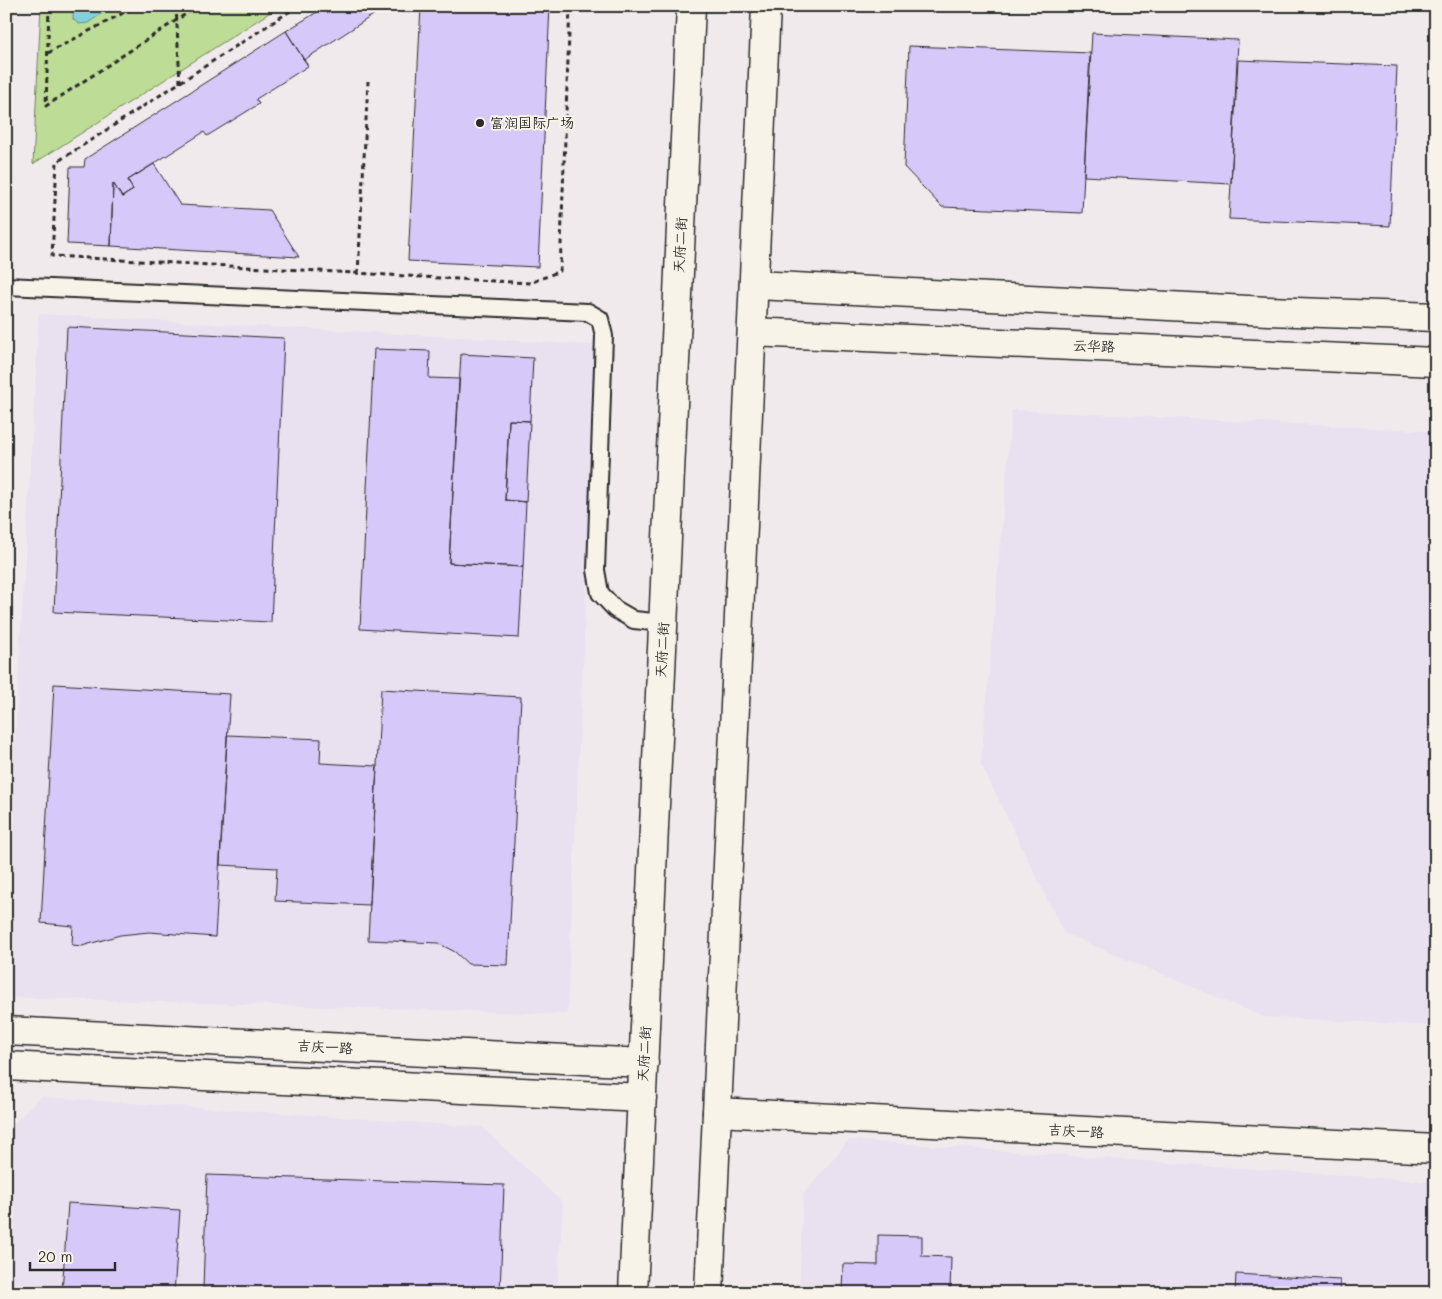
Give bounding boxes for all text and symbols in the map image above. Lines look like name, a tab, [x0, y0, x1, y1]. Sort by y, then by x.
place label: 富润国际广场	[490, 113, 574, 132]
marker: 富润国际广场	[474, 117, 486, 129]
street label: 天府二街	[669, 217, 690, 273]
street label: 云华路	[1073, 335, 1115, 356]
street label: 天府二街	[651, 622, 672, 678]
street label: 天府二街	[633, 1026, 654, 1082]
street label: 吉庆一路	[297, 1036, 353, 1057]
street label: 吉庆一路	[1048, 1120, 1104, 1141]
scale bar	[30, 1239, 115, 1271]
text: 20 m	[38, 1246, 72, 1266]

